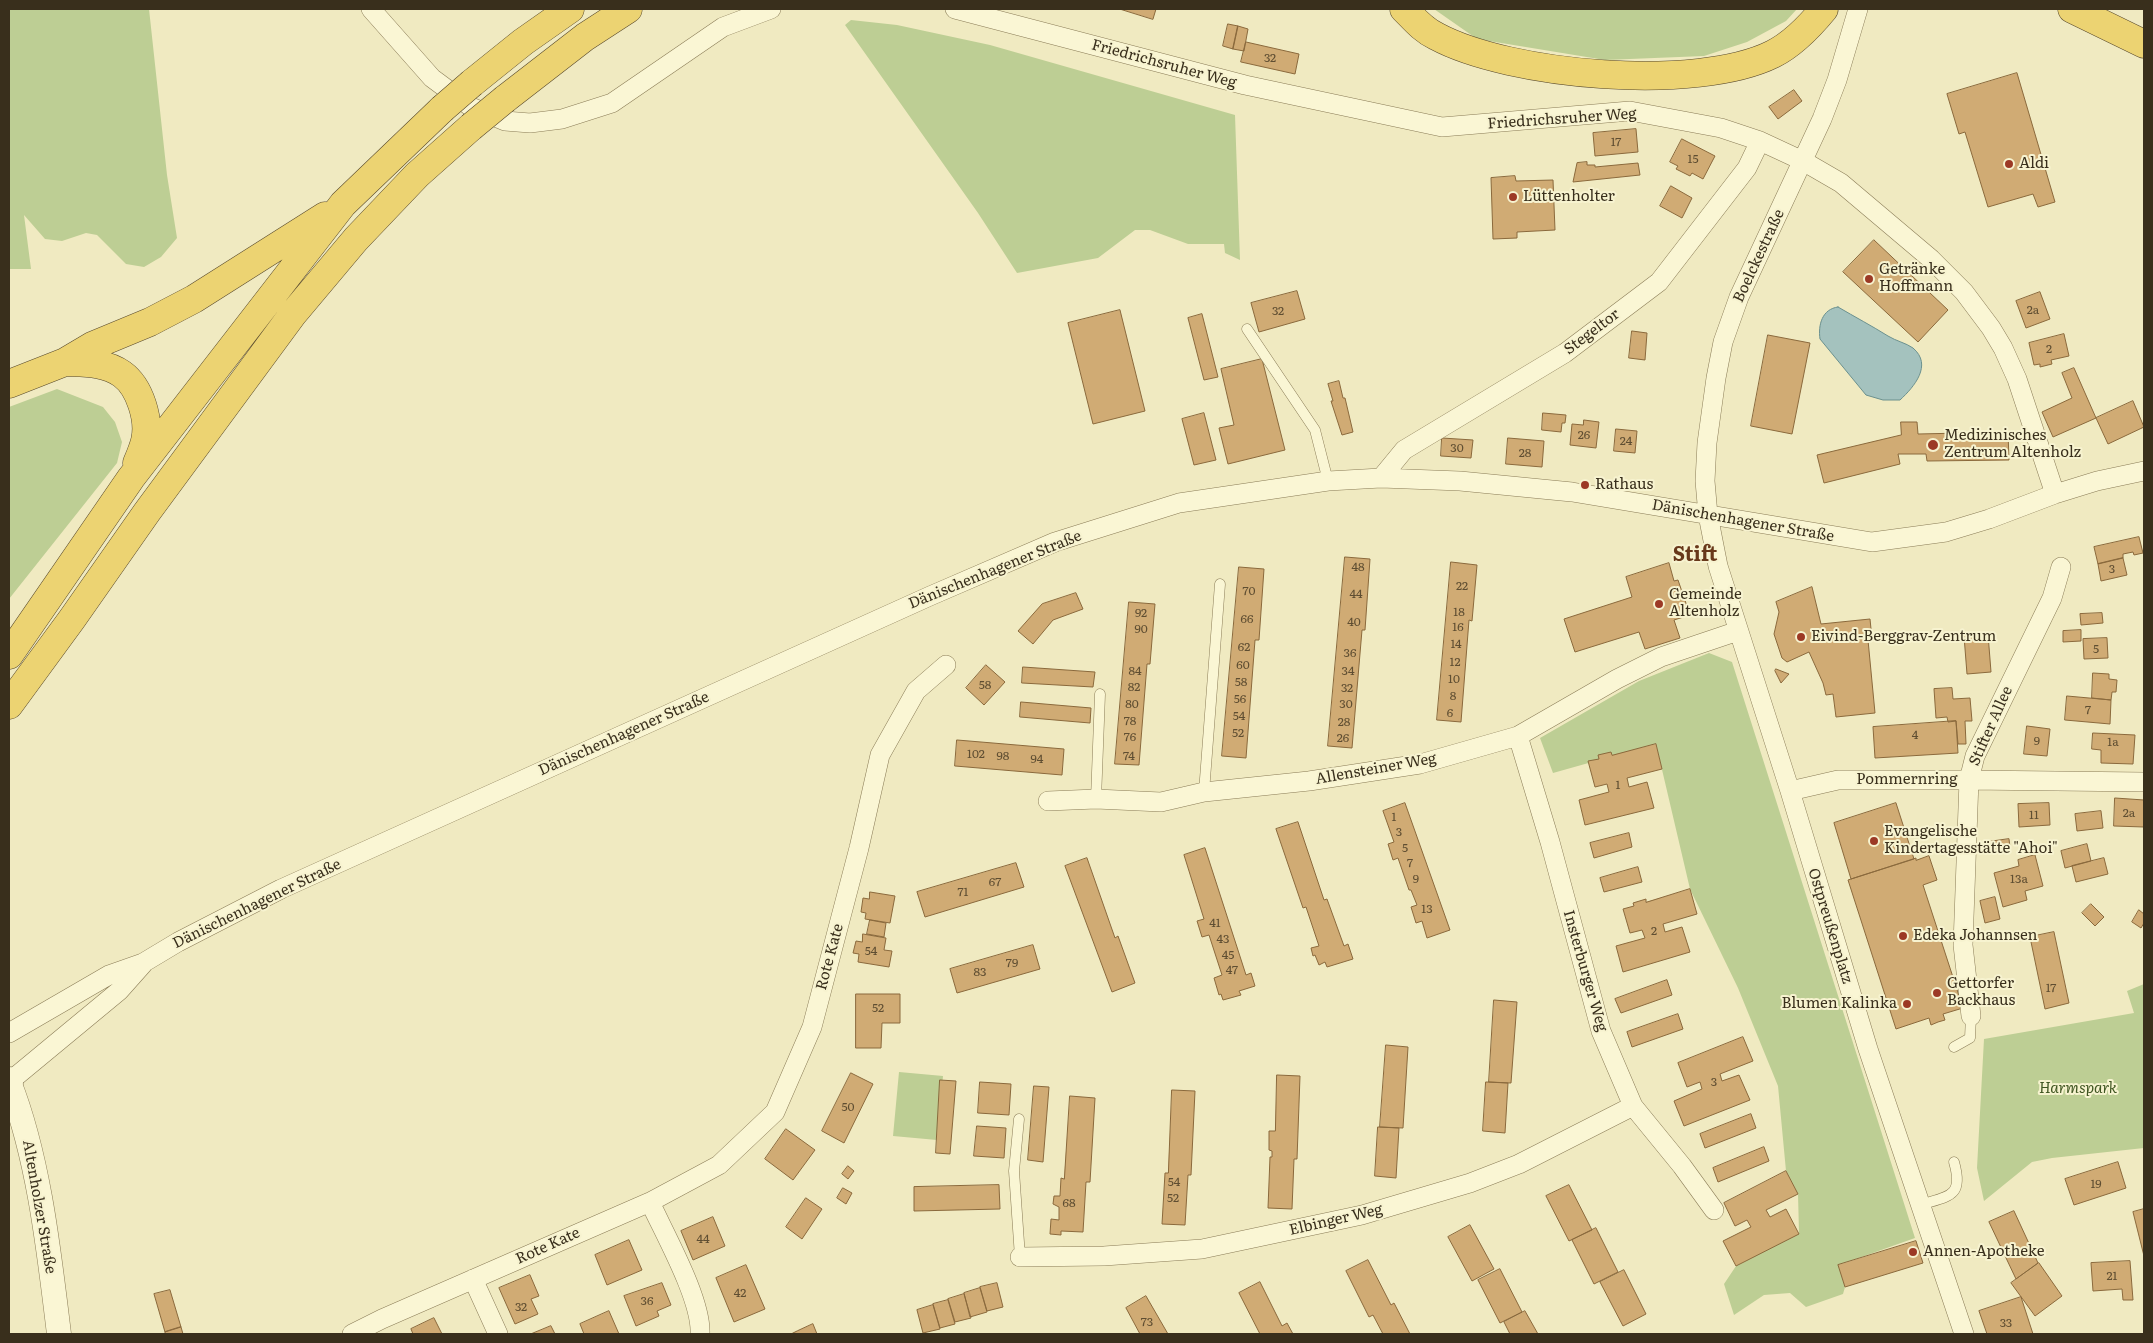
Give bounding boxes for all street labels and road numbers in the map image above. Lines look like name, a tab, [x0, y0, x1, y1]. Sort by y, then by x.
street label: Friedrichsruher Weg	[1090, 36, 1238, 92]
street label: Friedrichsruher Weg	[1487, 105, 1637, 133]
street label: Boelckestraße	[1730, 207, 1788, 305]
street label: Stegeltor	[1561, 305, 1623, 359]
street label: Dänischenhagener Straße	[1650, 496, 1836, 546]
street label: Dänischenhagener Straße	[906, 527, 1084, 613]
street label: Stifter Allee	[1965, 683, 2017, 769]
street label: Dänischenhagener Straße	[536, 688, 712, 780]
street label: Allensteiner Weg	[1314, 750, 1438, 788]
street label: Pommernring	[1856, 771, 1958, 789]
street label: Dänischenhagener Straße	[170, 855, 344, 953]
street label: Ostpreußenplatz	[1804, 866, 1856, 986]
street label: Insterburger Weg	[1559, 908, 1611, 1034]
street label: Rote Kate	[812, 922, 848, 992]
street label: Altenholzer Straße	[18, 1139, 60, 1275]
street label: Elbinger Weg	[1287, 1200, 1385, 1240]
street label: Rote Kate	[513, 1224, 583, 1268]

